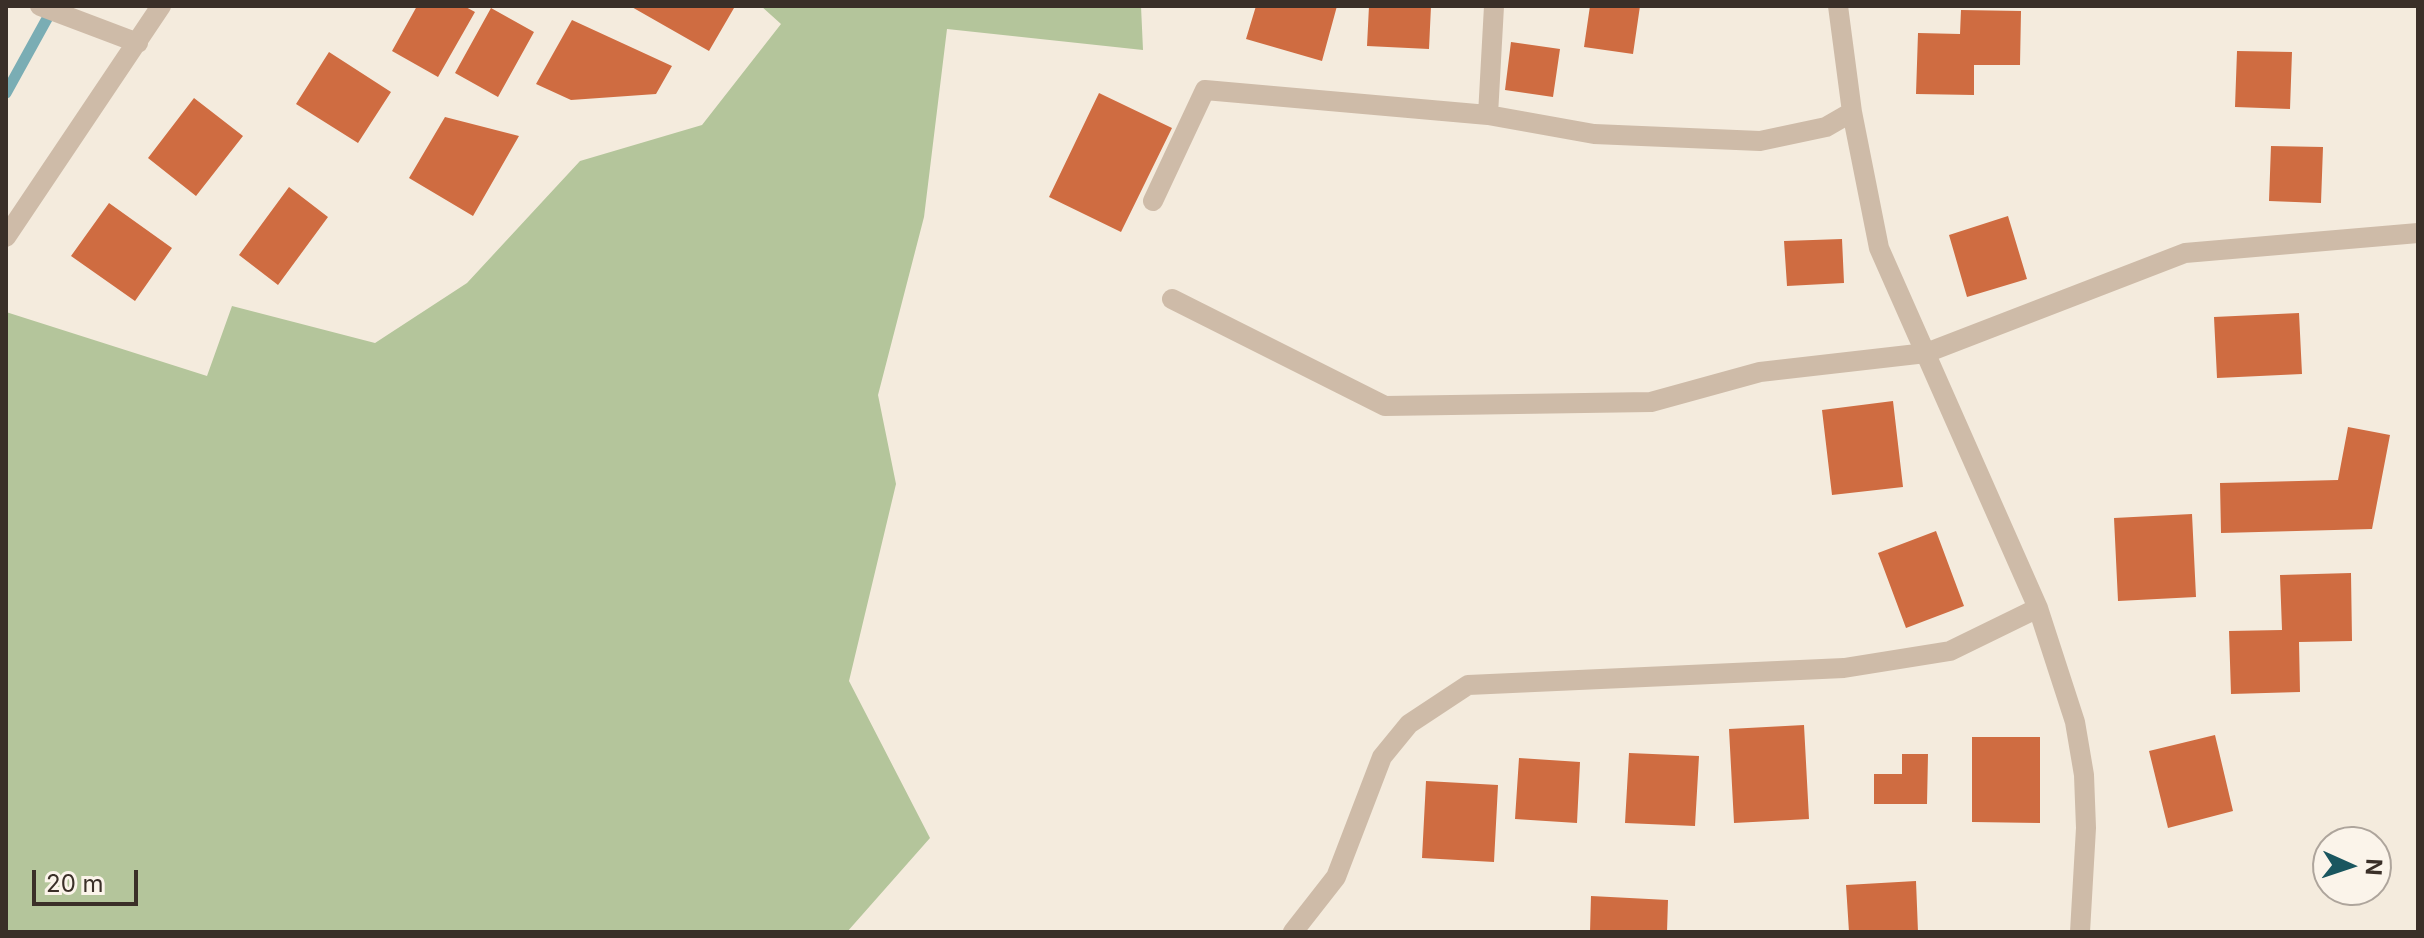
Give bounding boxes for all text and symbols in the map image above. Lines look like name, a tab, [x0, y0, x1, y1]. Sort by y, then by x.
north arrow	[2312, 826, 2392, 906]
scale bar	[36, 854, 142, 904]
text: N	[2361, 858, 2387, 876]
text: 20 m	[46, 869, 104, 898]

